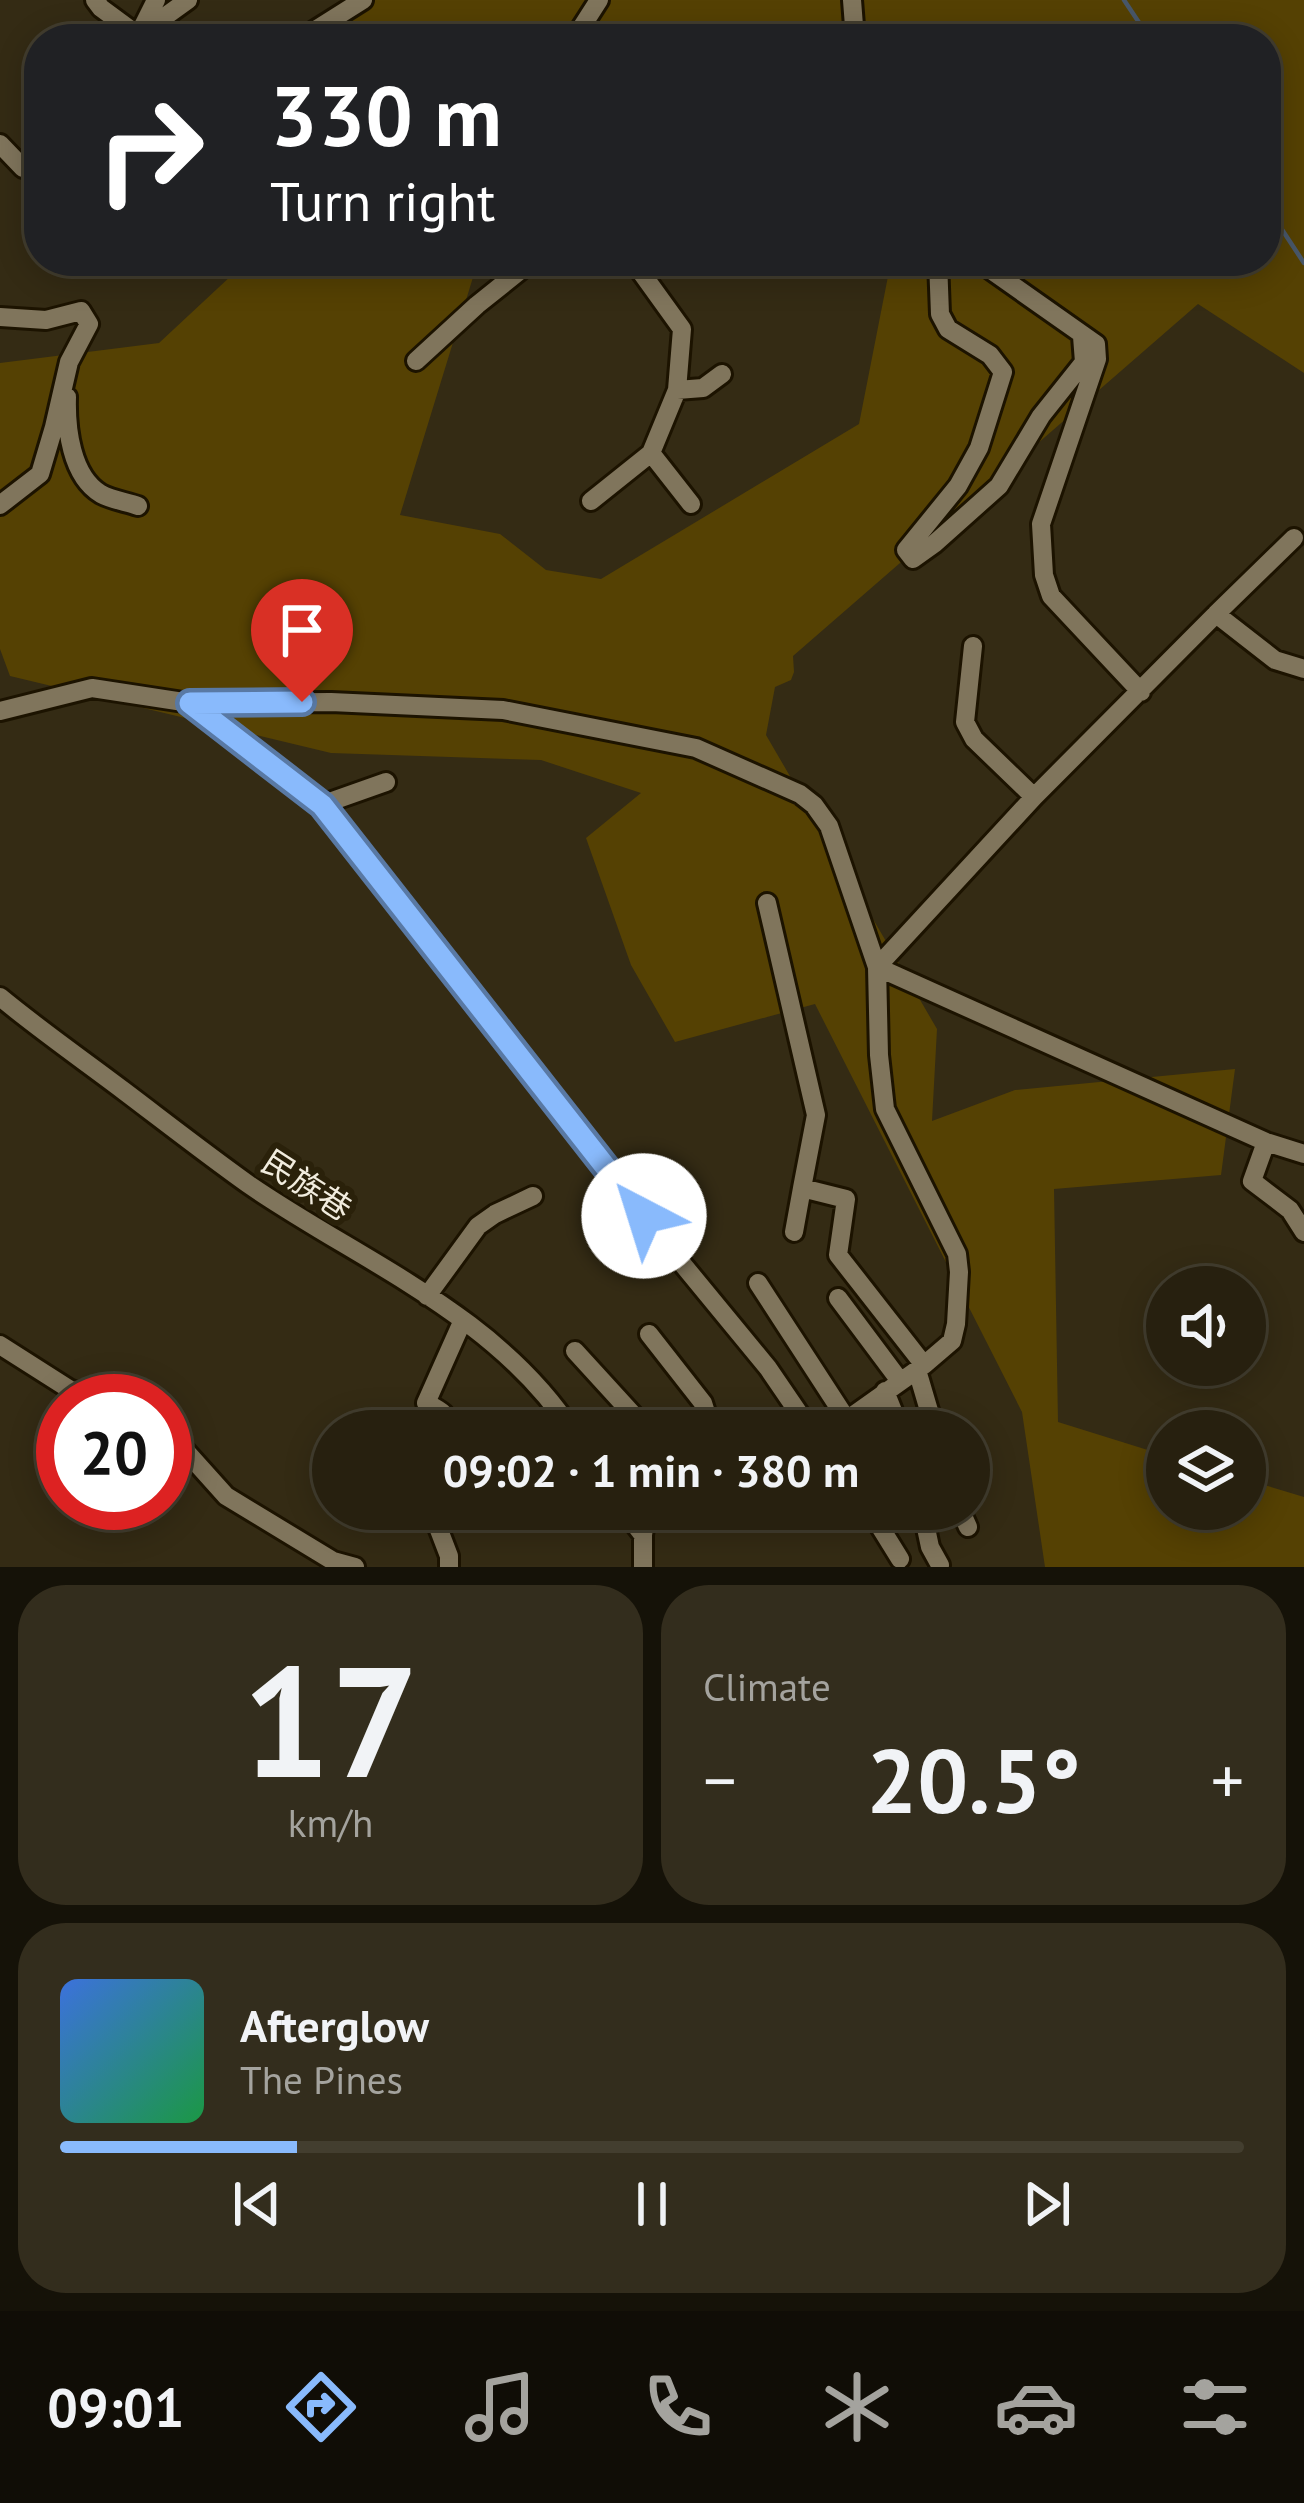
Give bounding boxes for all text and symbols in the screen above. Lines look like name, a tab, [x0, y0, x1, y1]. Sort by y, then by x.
text: 330 m	[270, 60, 502, 169]
icon: right	[72, 72, 228, 228]
text: Turn right	[270, 166, 495, 236]
pin	[251, 579, 353, 702]
icon: arrive	[269, 597, 335, 663]
street label: 民族巷	[254, 1140, 360, 1230]
position arrow	[581, 1153, 707, 1279]
map controls	[1146, 1266, 1266, 1530]
button: sound	[1146, 1266, 1266, 1386]
speed limit sign: 20	[36, 1374, 192, 1530]
button: layers	[1146, 1410, 1266, 1530]
text: 09:02 · 1 min · 380 m	[443, 1441, 859, 1499]
text: 17	[242, 1618, 419, 1820]
text: Climate	[703, 1661, 831, 1712]
text: 20.5°	[866, 1721, 1081, 1838]
text: −	[703, 1737, 736, 1822]
text: +	[1211, 1737, 1244, 1822]
text: km/h	[288, 1797, 373, 1848]
text: Afterglow	[240, 1996, 429, 2054]
text: The Pines	[240, 2054, 403, 2105]
icon: previous	[224, 2171, 290, 2237]
icon: pause	[619, 2171, 685, 2237]
icon: next	[1014, 2171, 1080, 2237]
icon: directions	[279, 2365, 363, 2449]
icon: music	[458, 2365, 542, 2449]
icon: phone	[636, 2365, 720, 2449]
icon: climate	[815, 2365, 899, 2449]
icon: car	[994, 2365, 1078, 2449]
icon: filters	[1173, 2365, 1257, 2449]
text: 09:01	[47, 2372, 184, 2442]

